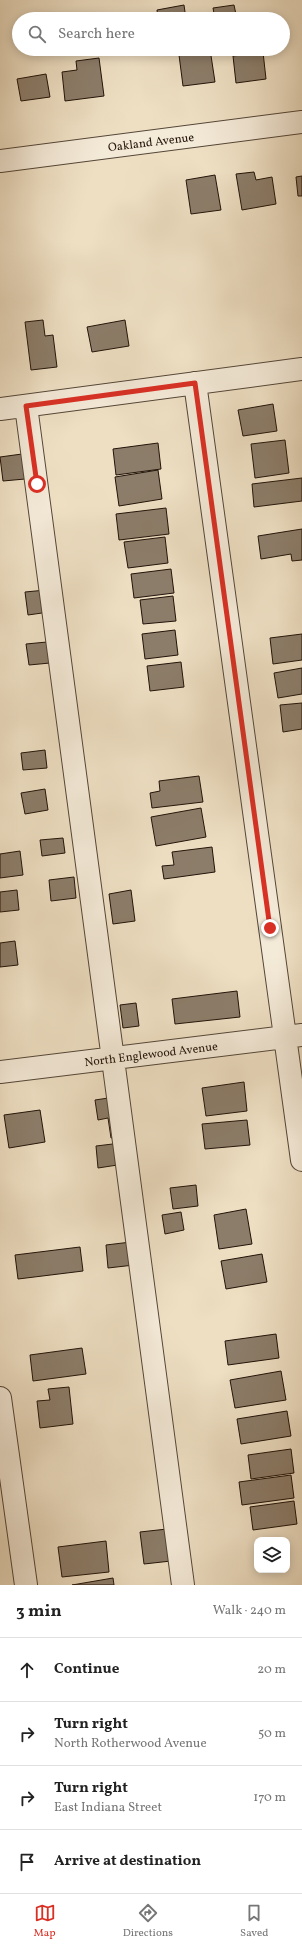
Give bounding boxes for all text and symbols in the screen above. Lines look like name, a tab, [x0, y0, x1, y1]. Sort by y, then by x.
search box	[12, 12, 290, 56]
icon: search	[26, 23, 48, 45]
text: Search here	[58, 24, 135, 45]
street label: Oakland Avenue	[107, 130, 195, 156]
route start	[28, 475, 46, 493]
route end	[261, 919, 279, 937]
street label: North Englewood Avenue	[84, 1039, 219, 1071]
map controls	[254, 1537, 290, 1573]
button: layers	[254, 1537, 290, 1573]
text: 3 min	[16, 1600, 62, 1623]
text: Walk · 240 m	[213, 1602, 286, 1620]
icon: ahead	[16, 1659, 38, 1681]
text: Continue	[54, 1659, 119, 1680]
text: 20 m	[257, 1661, 286, 1679]
text: Turn right	[54, 1714, 128, 1735]
icon: right	[16, 1723, 38, 1745]
text: 50 m	[258, 1725, 286, 1743]
text: North Rotherwood Avenue	[54, 1735, 207, 1753]
text: Turn right	[54, 1778, 128, 1799]
icon: right	[16, 1787, 38, 1809]
text: 170 m	[253, 1789, 286, 1807]
text: East Indiana Street	[54, 1799, 162, 1817]
icon: arrive	[16, 1851, 38, 1873]
text: Arrive at destination	[54, 1851, 201, 1872]
tab: Map	[34, 1902, 56, 1941]
tab: Directions	[123, 1902, 173, 1941]
tab: Saved	[240, 1902, 268, 1941]

